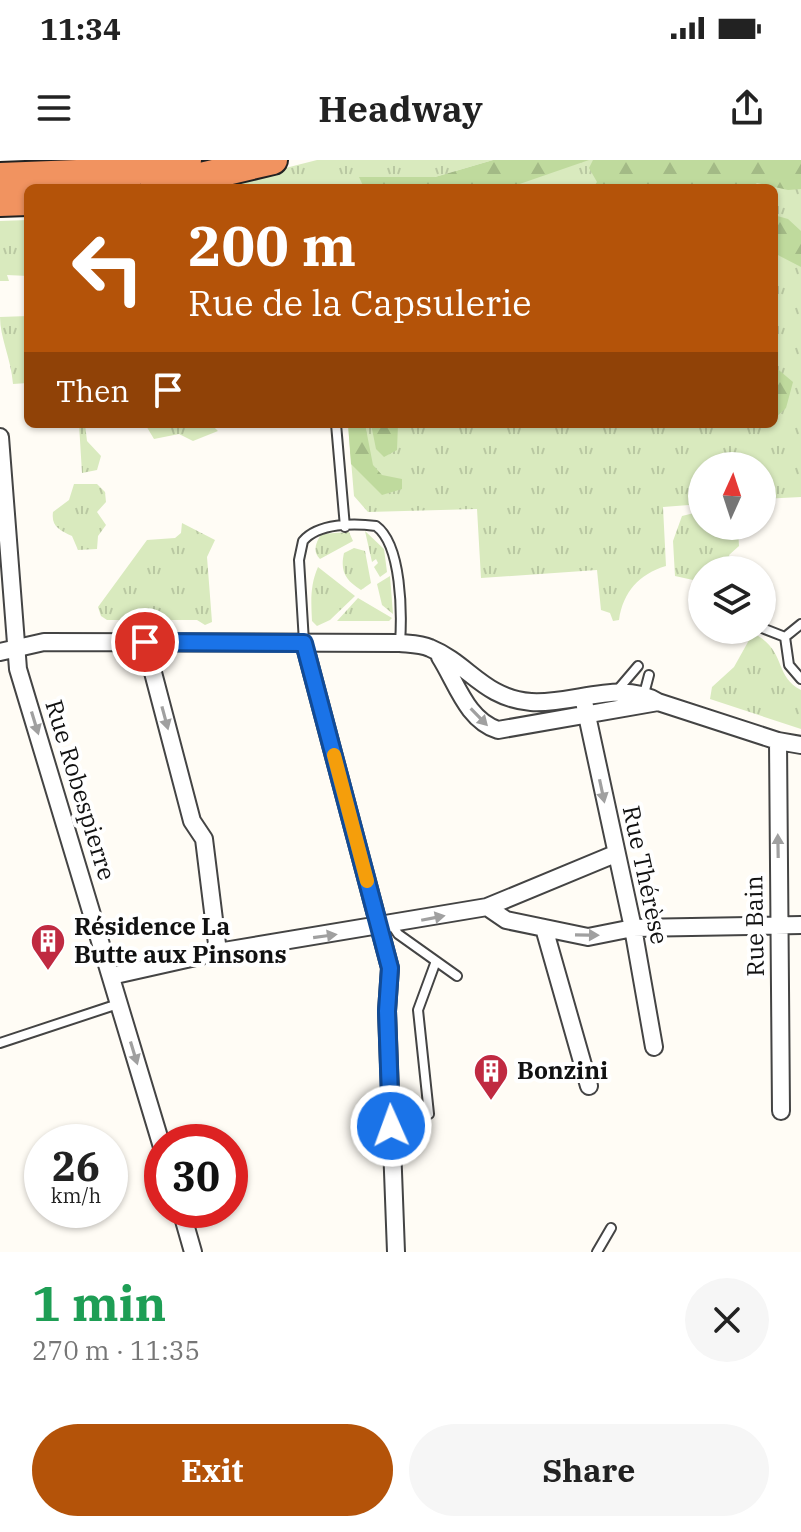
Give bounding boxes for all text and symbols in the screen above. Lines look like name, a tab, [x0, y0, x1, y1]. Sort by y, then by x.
text: 11:34	[40, 9, 121, 48]
text: Headway	[318, 85, 483, 132]
icon: menu	[32, 86, 76, 130]
icon: share	[725, 86, 769, 130]
text: 200 m	[188, 209, 356, 281]
icon: left	[56, 216, 160, 320]
text: Rue de la Capsulerie	[188, 279, 532, 326]
icon: arrive	[146, 368, 190, 412]
text: Then	[56, 371, 130, 410]
north arrow	[688, 452, 776, 540]
map controls	[688, 452, 776, 644]
button: layers	[688, 556, 776, 644]
pin	[111, 608, 179, 676]
icon: arrive	[123, 620, 167, 664]
street label: Rue Robespierre	[38, 696, 124, 884]
one-way arrow	[159, 705, 171, 730]
one-way arrow	[469, 707, 487, 726]
one-way arrow	[29, 712, 42, 736]
one-way arrow	[596, 779, 609, 804]
street label: Rue Thérèse	[616, 803, 676, 947]
one-way arrow	[772, 833, 784, 858]
street label: Rue Bain	[737, 875, 771, 977]
place label: Résidence La Butte aux Pinsons	[74, 910, 287, 970]
one-way arrow	[421, 911, 446, 923]
building icon: Résidence La Butte aux Pinsons	[29, 922, 67, 972]
one-way arrow	[575, 928, 601, 941]
one-way arrow	[313, 929, 338, 942]
one-way arrow	[128, 1041, 141, 1065]
building icon: Bonzini	[472, 1052, 510, 1102]
place label: Bonzini	[517, 1054, 608, 1086]
position arrow	[349, 1084, 433, 1168]
speed limit sign: 30	[144, 1124, 248, 1228]
text: 26	[52, 1140, 100, 1192]
text: km/h	[51, 1182, 101, 1209]
text: 1 min	[32, 1272, 166, 1334]
button: close	[685, 1278, 769, 1362]
text: 270 m · 11:35	[32, 1333, 200, 1367]
button: Exit	[32, 1424, 393, 1516]
button: Share	[409, 1424, 769, 1516]

